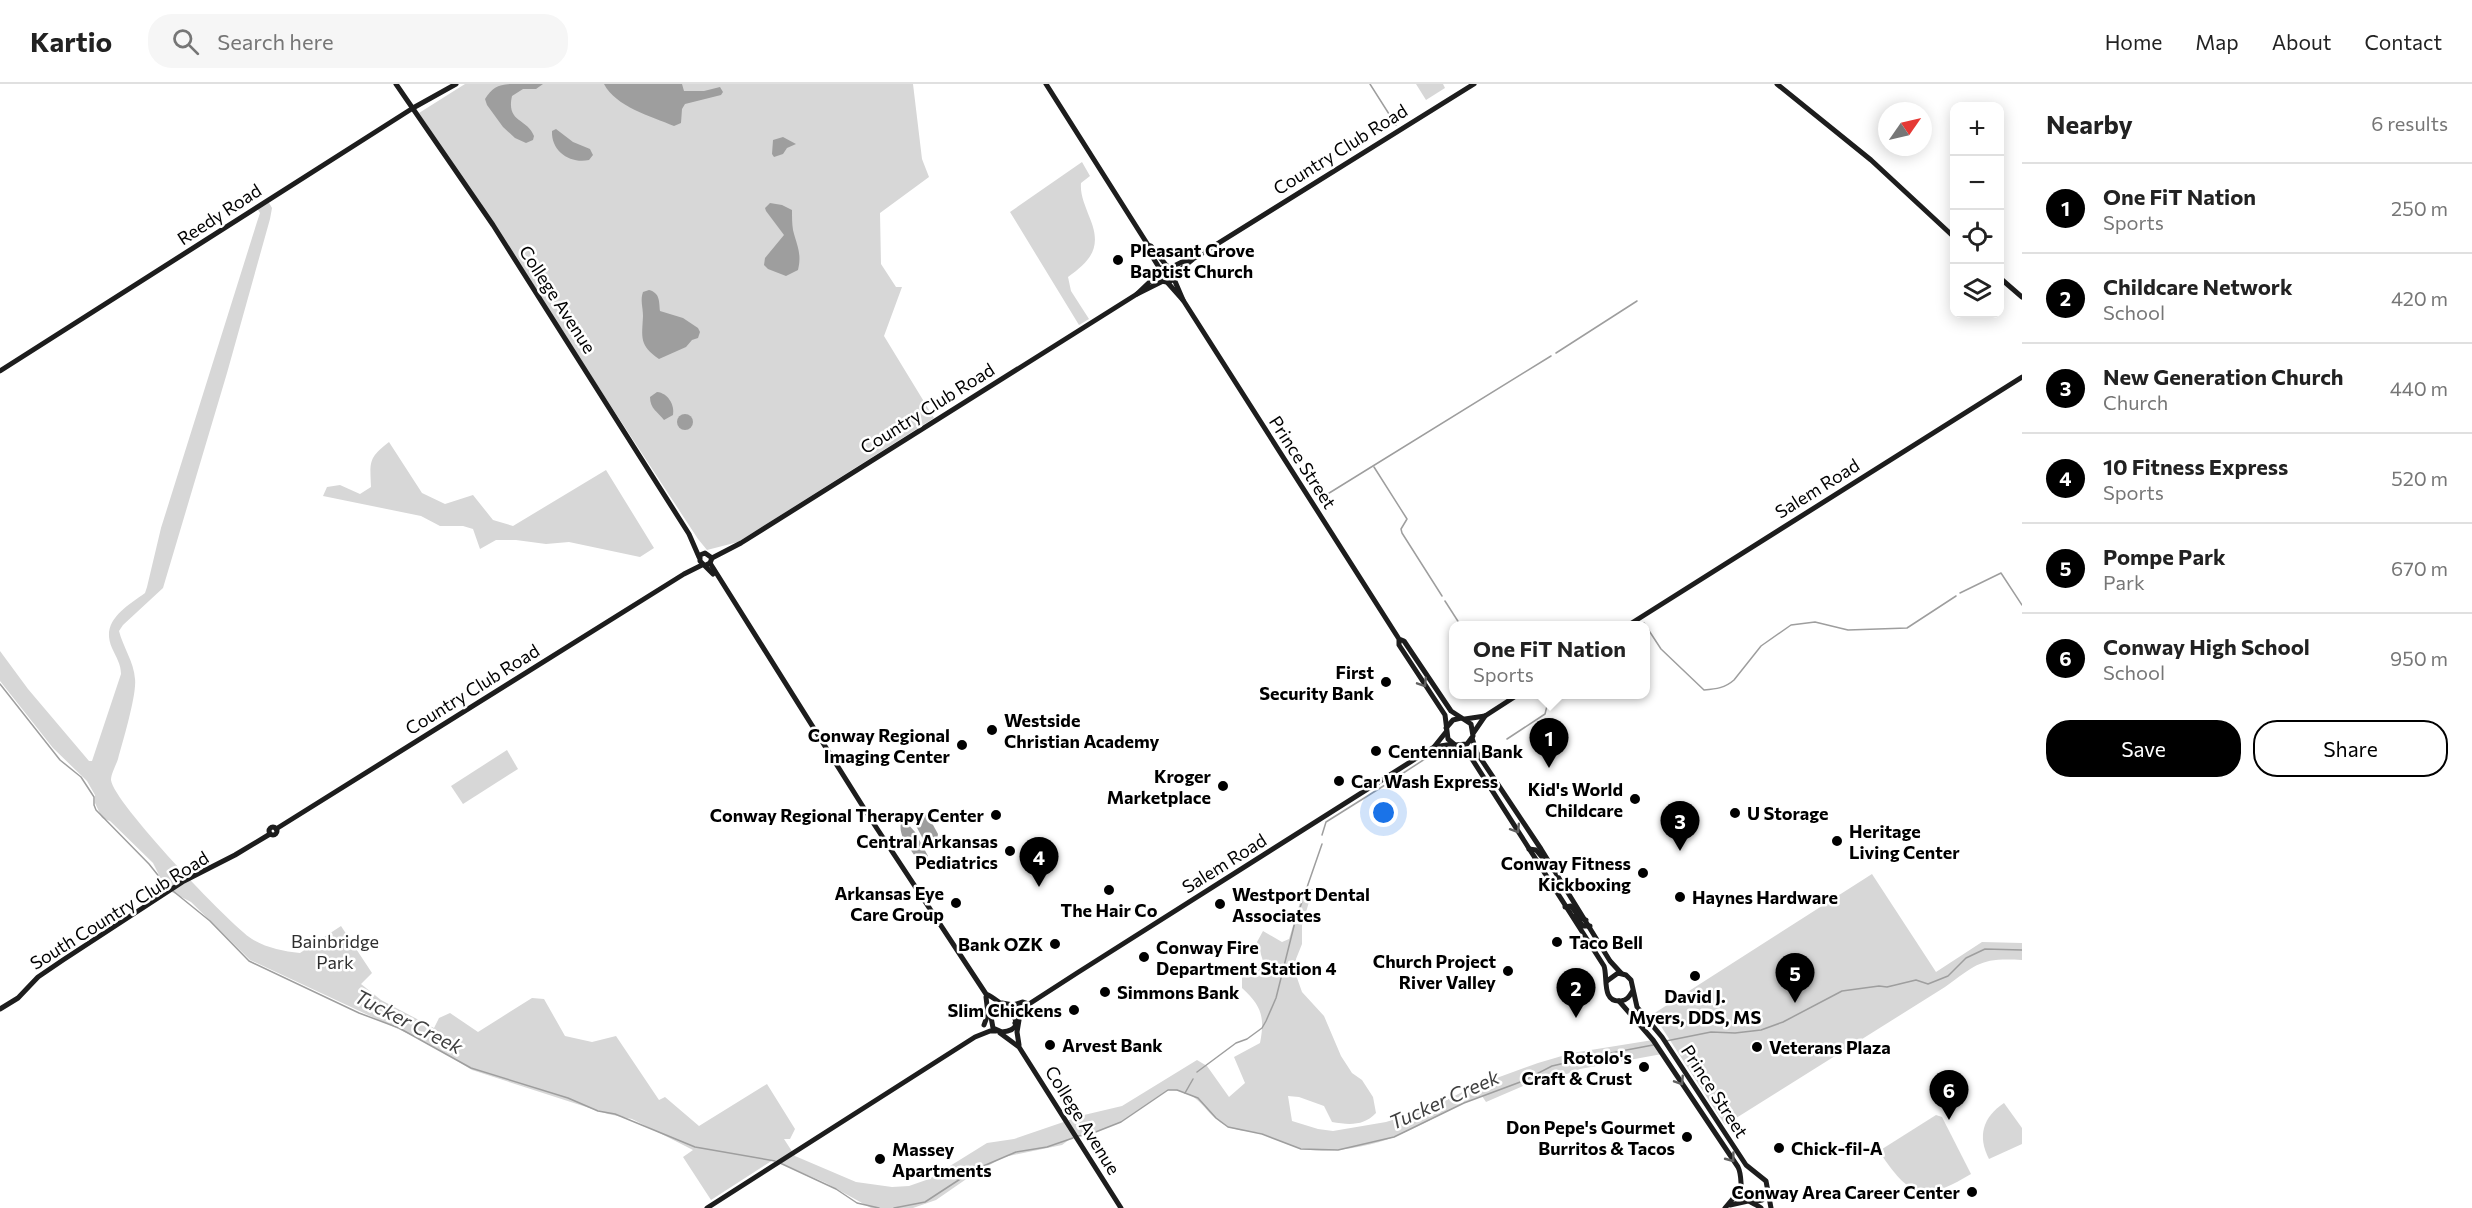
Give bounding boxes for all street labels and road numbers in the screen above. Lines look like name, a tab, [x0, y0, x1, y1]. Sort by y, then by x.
street label: Country Club Road	[1269, 99, 1411, 199]
street label: Reedy Road	[173, 179, 265, 249]
street label: College Avenue	[515, 241, 601, 357]
street label: Country Club Road	[856, 358, 998, 458]
street label: Prince Street	[1265, 411, 1341, 513]
street label: Salem Road	[1771, 453, 1863, 523]
street label: Country Club Road	[401, 639, 543, 739]
street label: Salem Road	[1178, 828, 1270, 898]
street label: South Country Club Road	[26, 846, 212, 974]
street label: Prince Street	[1677, 1040, 1753, 1142]
street label: College Avenue	[1041, 1061, 1125, 1179]

